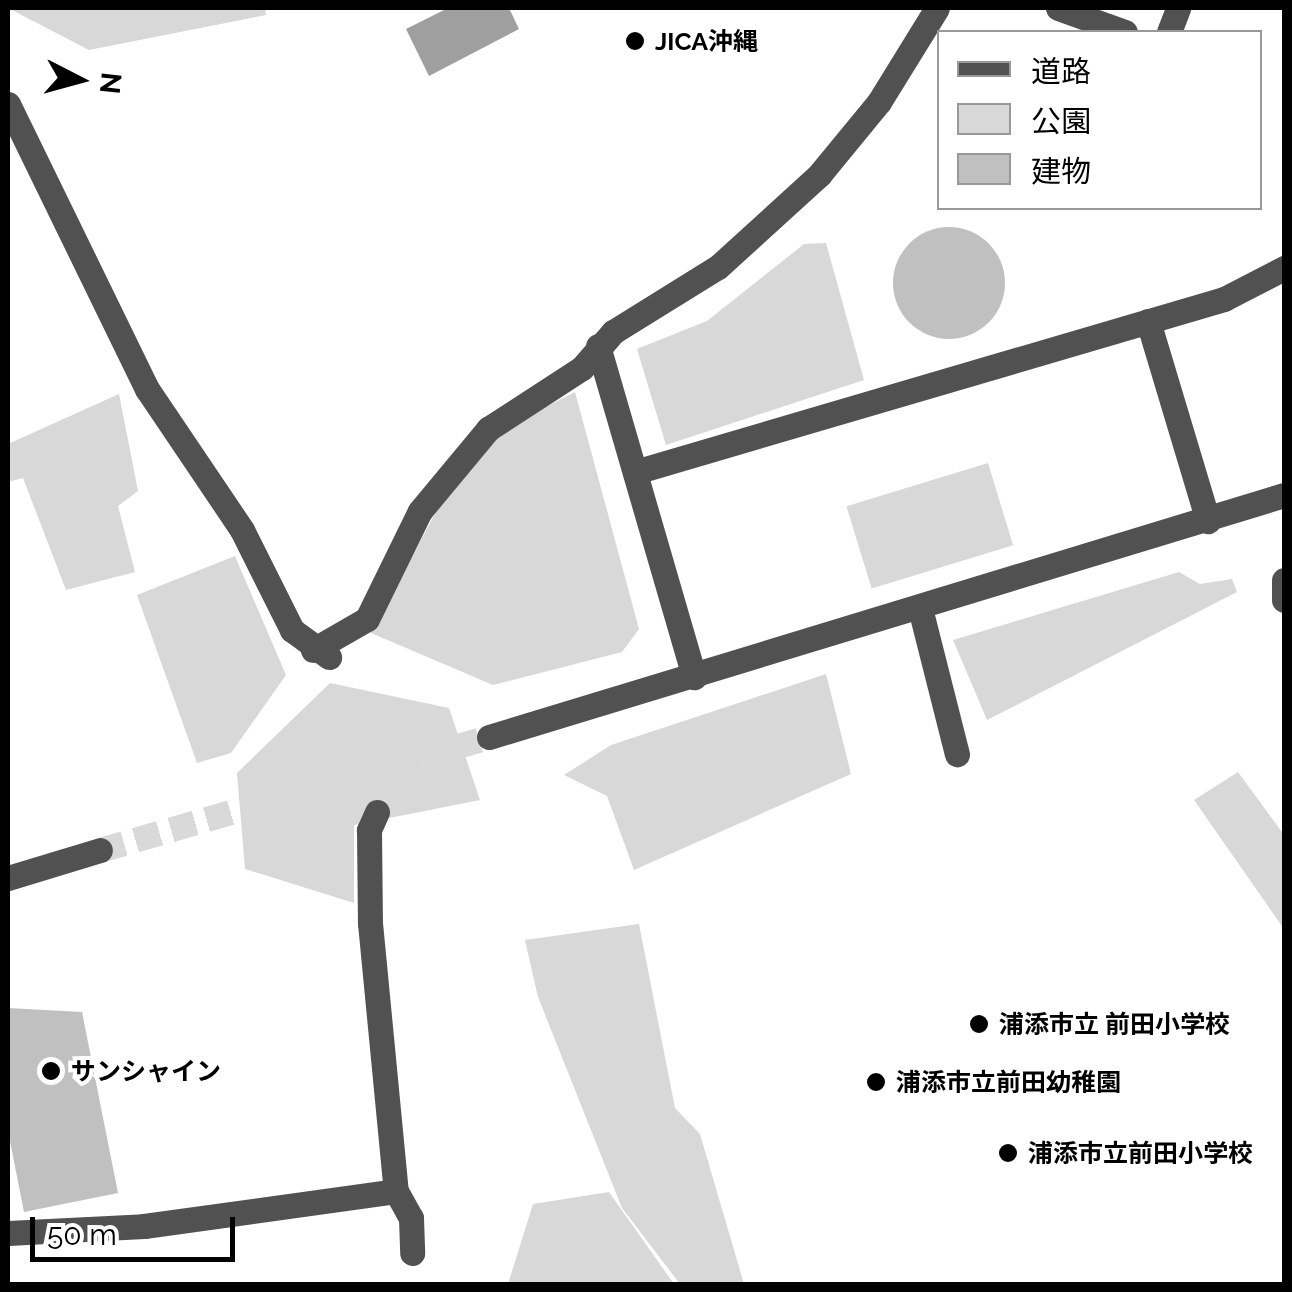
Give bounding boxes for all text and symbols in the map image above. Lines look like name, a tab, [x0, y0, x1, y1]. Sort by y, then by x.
place label: JICA沖縄	[655, 26, 758, 56]
north arrow	[30, 30, 130, 130]
marker: JICA沖縄	[624, 30, 646, 52]
legend	[937, 30, 1262, 210]
text: 道路	[1031, 54, 1091, 89]
text: N	[93, 71, 128, 96]
text: 公園	[1031, 104, 1091, 139]
text: 建物	[1031, 154, 1091, 189]
place label: 浦添市立 前田小学校	[999, 1009, 1230, 1039]
marker: 浦添市立 前田小学校	[968, 1013, 990, 1035]
place label: サンシャイン	[71, 1056, 221, 1086]
marker: サンシャイン	[40, 1060, 62, 1082]
place label: 浦添市立前田幼稚園	[896, 1067, 1121, 1097]
marker: 浦添市立前田幼稚園	[865, 1071, 887, 1093]
place label: 浦添市立前田小学校	[1028, 1138, 1253, 1168]
marker: 浦添市立前田小学校	[997, 1142, 1019, 1164]
scale bar	[35, 1197, 240, 1259]
text: 50 m	[47, 1217, 117, 1252]

